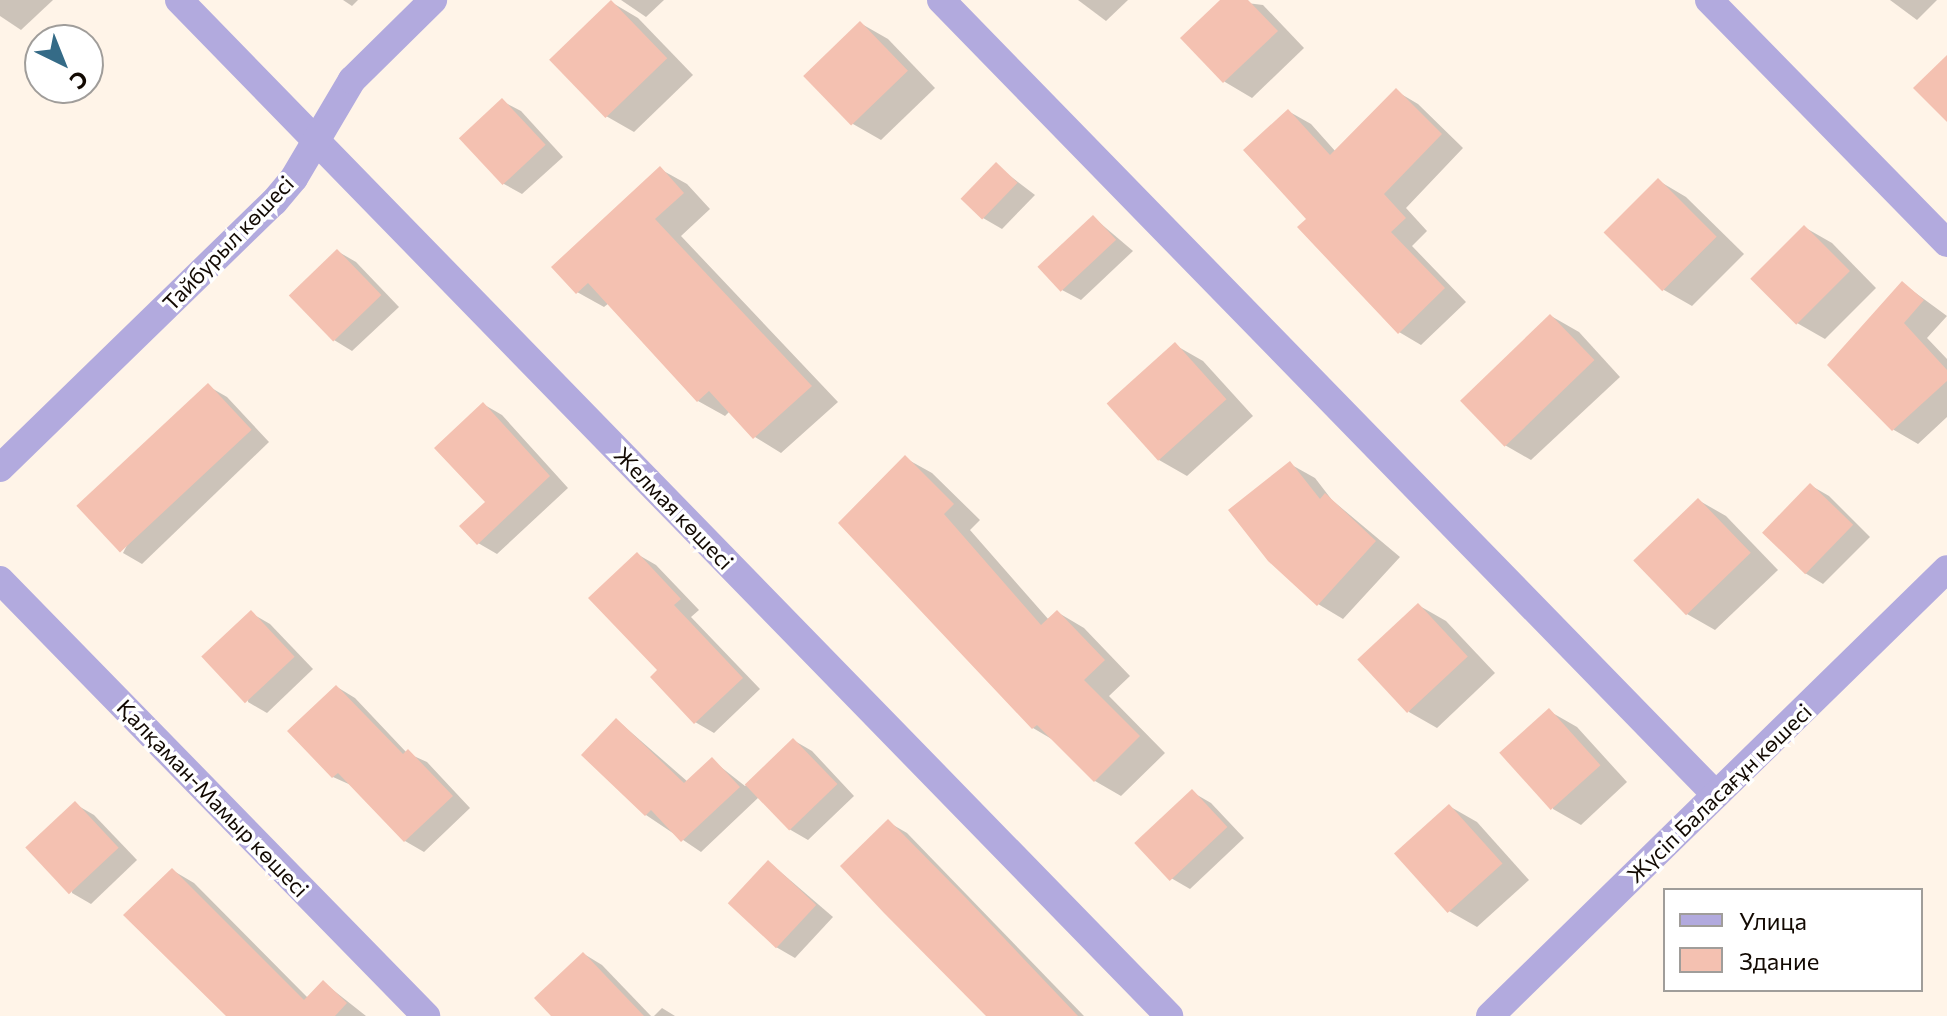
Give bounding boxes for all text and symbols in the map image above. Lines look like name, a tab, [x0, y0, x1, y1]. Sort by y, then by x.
north arrow	[24, 24, 104, 104]
text: С	[65, 65, 94, 95]
street label: Тайбурыл көшесі	[157, 170, 299, 316]
street label: Желмая көшесі	[609, 441, 739, 575]
street label: Қалқаман-Мамыр көшесі	[112, 694, 314, 902]
street label: Жүсіп Баласағұн көшесі	[1621, 698, 1817, 888]
legend	[1663, 888, 1923, 992]
text: Улица	[1739, 906, 1807, 935]
text: Здание	[1739, 946, 1819, 975]

